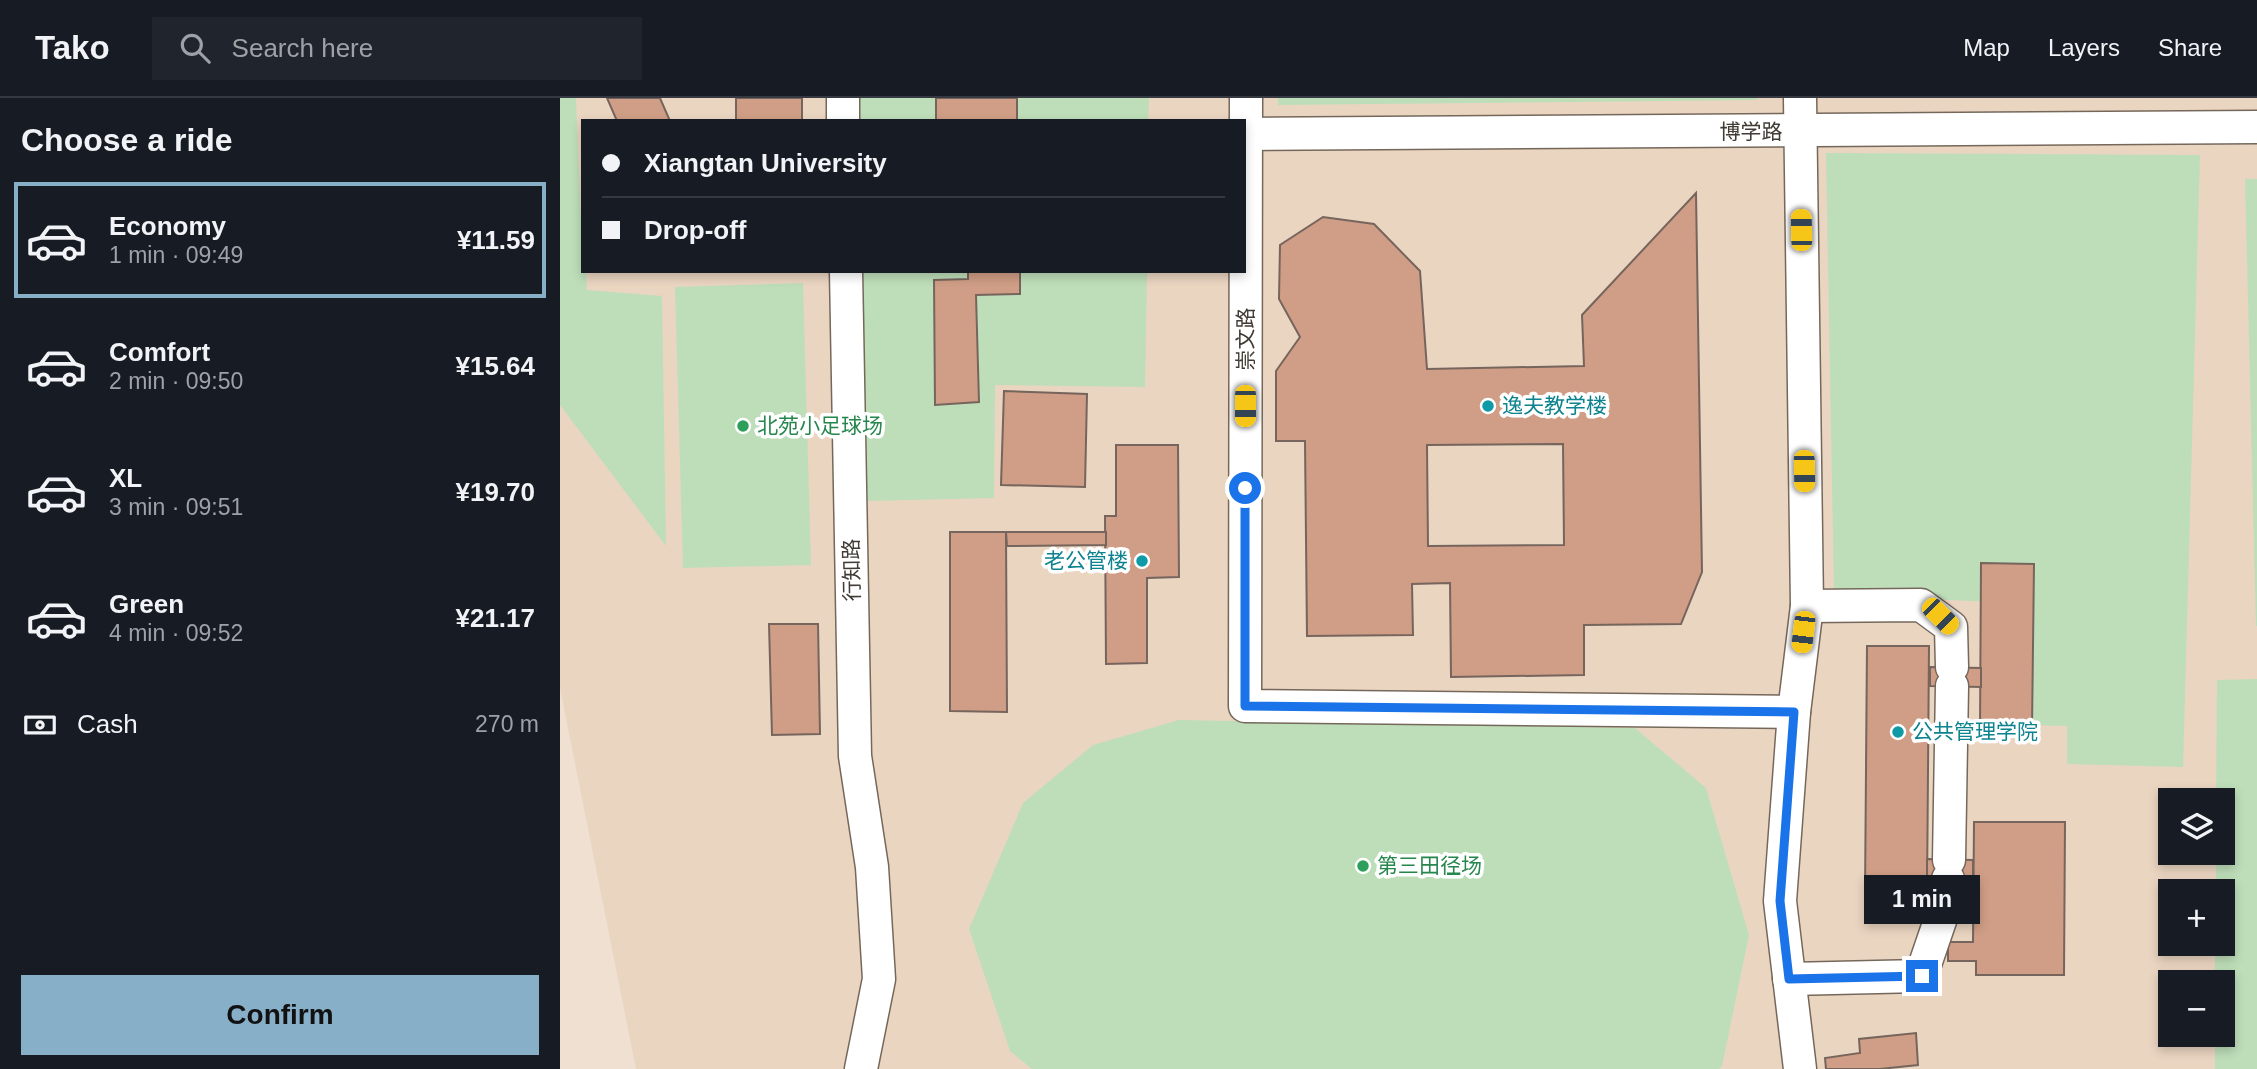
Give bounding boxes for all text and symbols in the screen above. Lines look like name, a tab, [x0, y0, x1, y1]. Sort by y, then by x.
search box	[152, 17, 642, 80]
text: Tako	[35, 29, 110, 66]
icon: search	[176, 29, 214, 67]
text: Search here	[232, 33, 373, 63]
text: Map	[1963, 34, 2010, 61]
text: Layers	[2048, 34, 2120, 61]
text: Share	[2158, 34, 2222, 61]
street label: 博学路	[1720, 120, 1783, 143]
text: Choose a ride	[21, 122, 233, 158]
text: Xiangtan University	[644, 148, 887, 178]
icon: car	[25, 209, 88, 272]
car	[1791, 209, 1812, 251]
text: Economy	[109, 211, 226, 241]
text: Drop-off	[644, 215, 747, 245]
text: ¥11.59	[457, 225, 535, 255]
text: 1 min · 09:49	[109, 242, 243, 268]
street label: 崇文路	[1234, 308, 1257, 371]
icon: car	[25, 335, 88, 398]
text: Comfort	[109, 337, 210, 367]
text: ¥15.64	[455, 351, 535, 381]
text: 2 min · 09:50	[109, 368, 243, 394]
car	[1235, 385, 1256, 427]
place label: 逸夫教学楼	[1502, 394, 1607, 417]
marker: 逸夫教学楼	[1480, 398, 1496, 414]
place label: 北苑小足球场	[757, 414, 883, 437]
marker: 北苑小足球场	[735, 418, 751, 434]
car	[1794, 450, 1815, 492]
icon: car	[25, 461, 88, 524]
text: XL	[109, 463, 142, 493]
route start	[1229, 472, 1261, 504]
text: ¥19.70	[455, 477, 535, 507]
text: 3 min · 09:51	[109, 494, 243, 520]
street label: 行知路	[839, 538, 864, 602]
place label: 老公管楼	[1044, 549, 1128, 572]
marker: 老公管楼	[1134, 553, 1150, 569]
icon: car	[25, 587, 88, 650]
text: Green	[109, 589, 184, 619]
car	[1918, 594, 1963, 638]
text: ¥21.17	[455, 603, 535, 633]
car	[1791, 610, 1816, 654]
text: 4 min · 09:52	[109, 620, 243, 646]
icon: cash	[21, 706, 59, 744]
text: Cash	[77, 709, 138, 739]
text: 270 m	[475, 711, 539, 737]
place label: 公共管理学院	[1912, 720, 2038, 743]
marker: 公共管理学院	[1890, 724, 1906, 740]
map controls	[2158, 788, 2235, 1047]
button: layers	[2158, 788, 2235, 865]
place label: 第三田径场	[1377, 854, 1482, 877]
marker: 第三田径场	[1355, 858, 1371, 874]
callout: 1 min	[1864, 874, 1980, 924]
button: +	[2158, 879, 2235, 956]
text: 1 min	[1892, 886, 1952, 912]
route end	[1906, 960, 1938, 992]
button: −	[2158, 970, 2235, 1047]
button: Confirm	[21, 975, 539, 1055]

